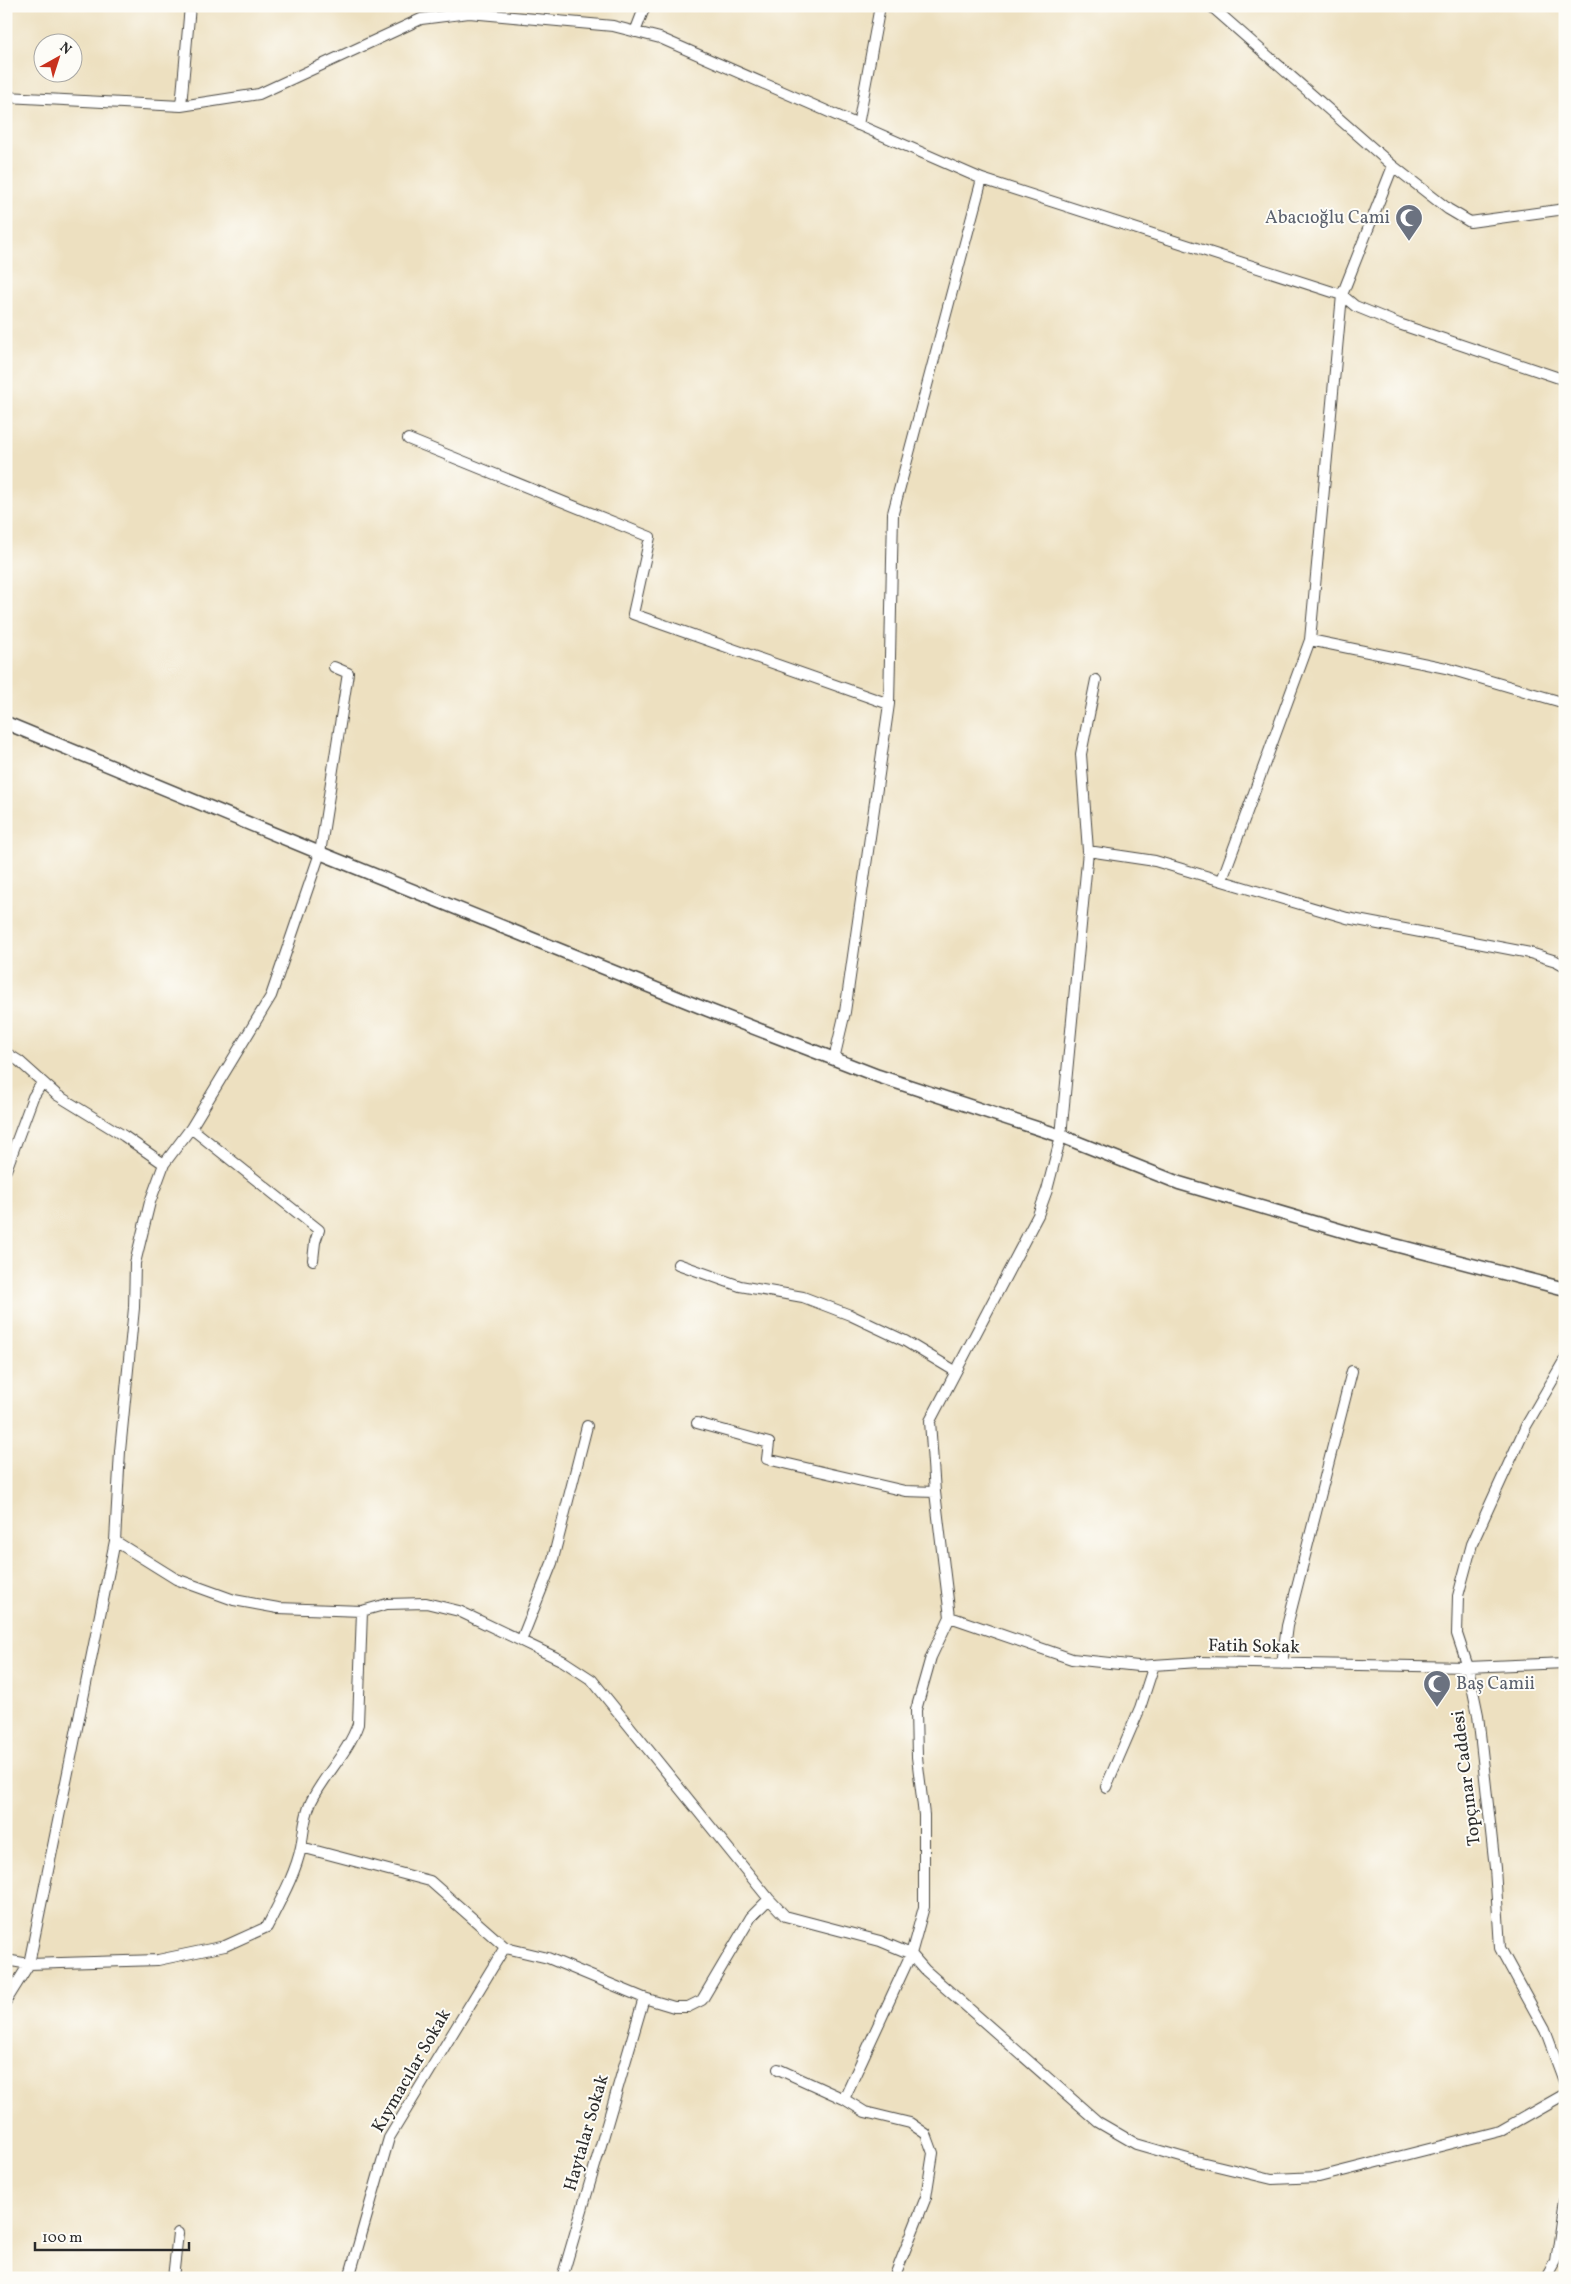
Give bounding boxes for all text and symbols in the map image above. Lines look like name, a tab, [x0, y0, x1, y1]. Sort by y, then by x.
north arrow	[32, 32, 82, 82]
text: N	[55, 38, 75, 60]
mosque icon: Abacıoğlu Cami	[1394, 203, 1424, 242]
place label: Abacıoğlu Cami	[1265, 206, 1390, 231]
street label: Fatih Sokak	[1208, 1634, 1300, 1660]
mosque icon: Baş Camii	[1422, 1669, 1452, 1708]
place label: Baş Camii	[1456, 1672, 1535, 1697]
street label: Topçınar Caddesi	[1446, 1709, 1488, 1847]
street label: Kıymacılar Sokak	[366, 2004, 458, 2137]
street label: Haytalar Sokak	[558, 2072, 616, 2194]
scale bar	[35, 2219, 189, 2251]
text: 100 m	[42, 2228, 82, 2249]

